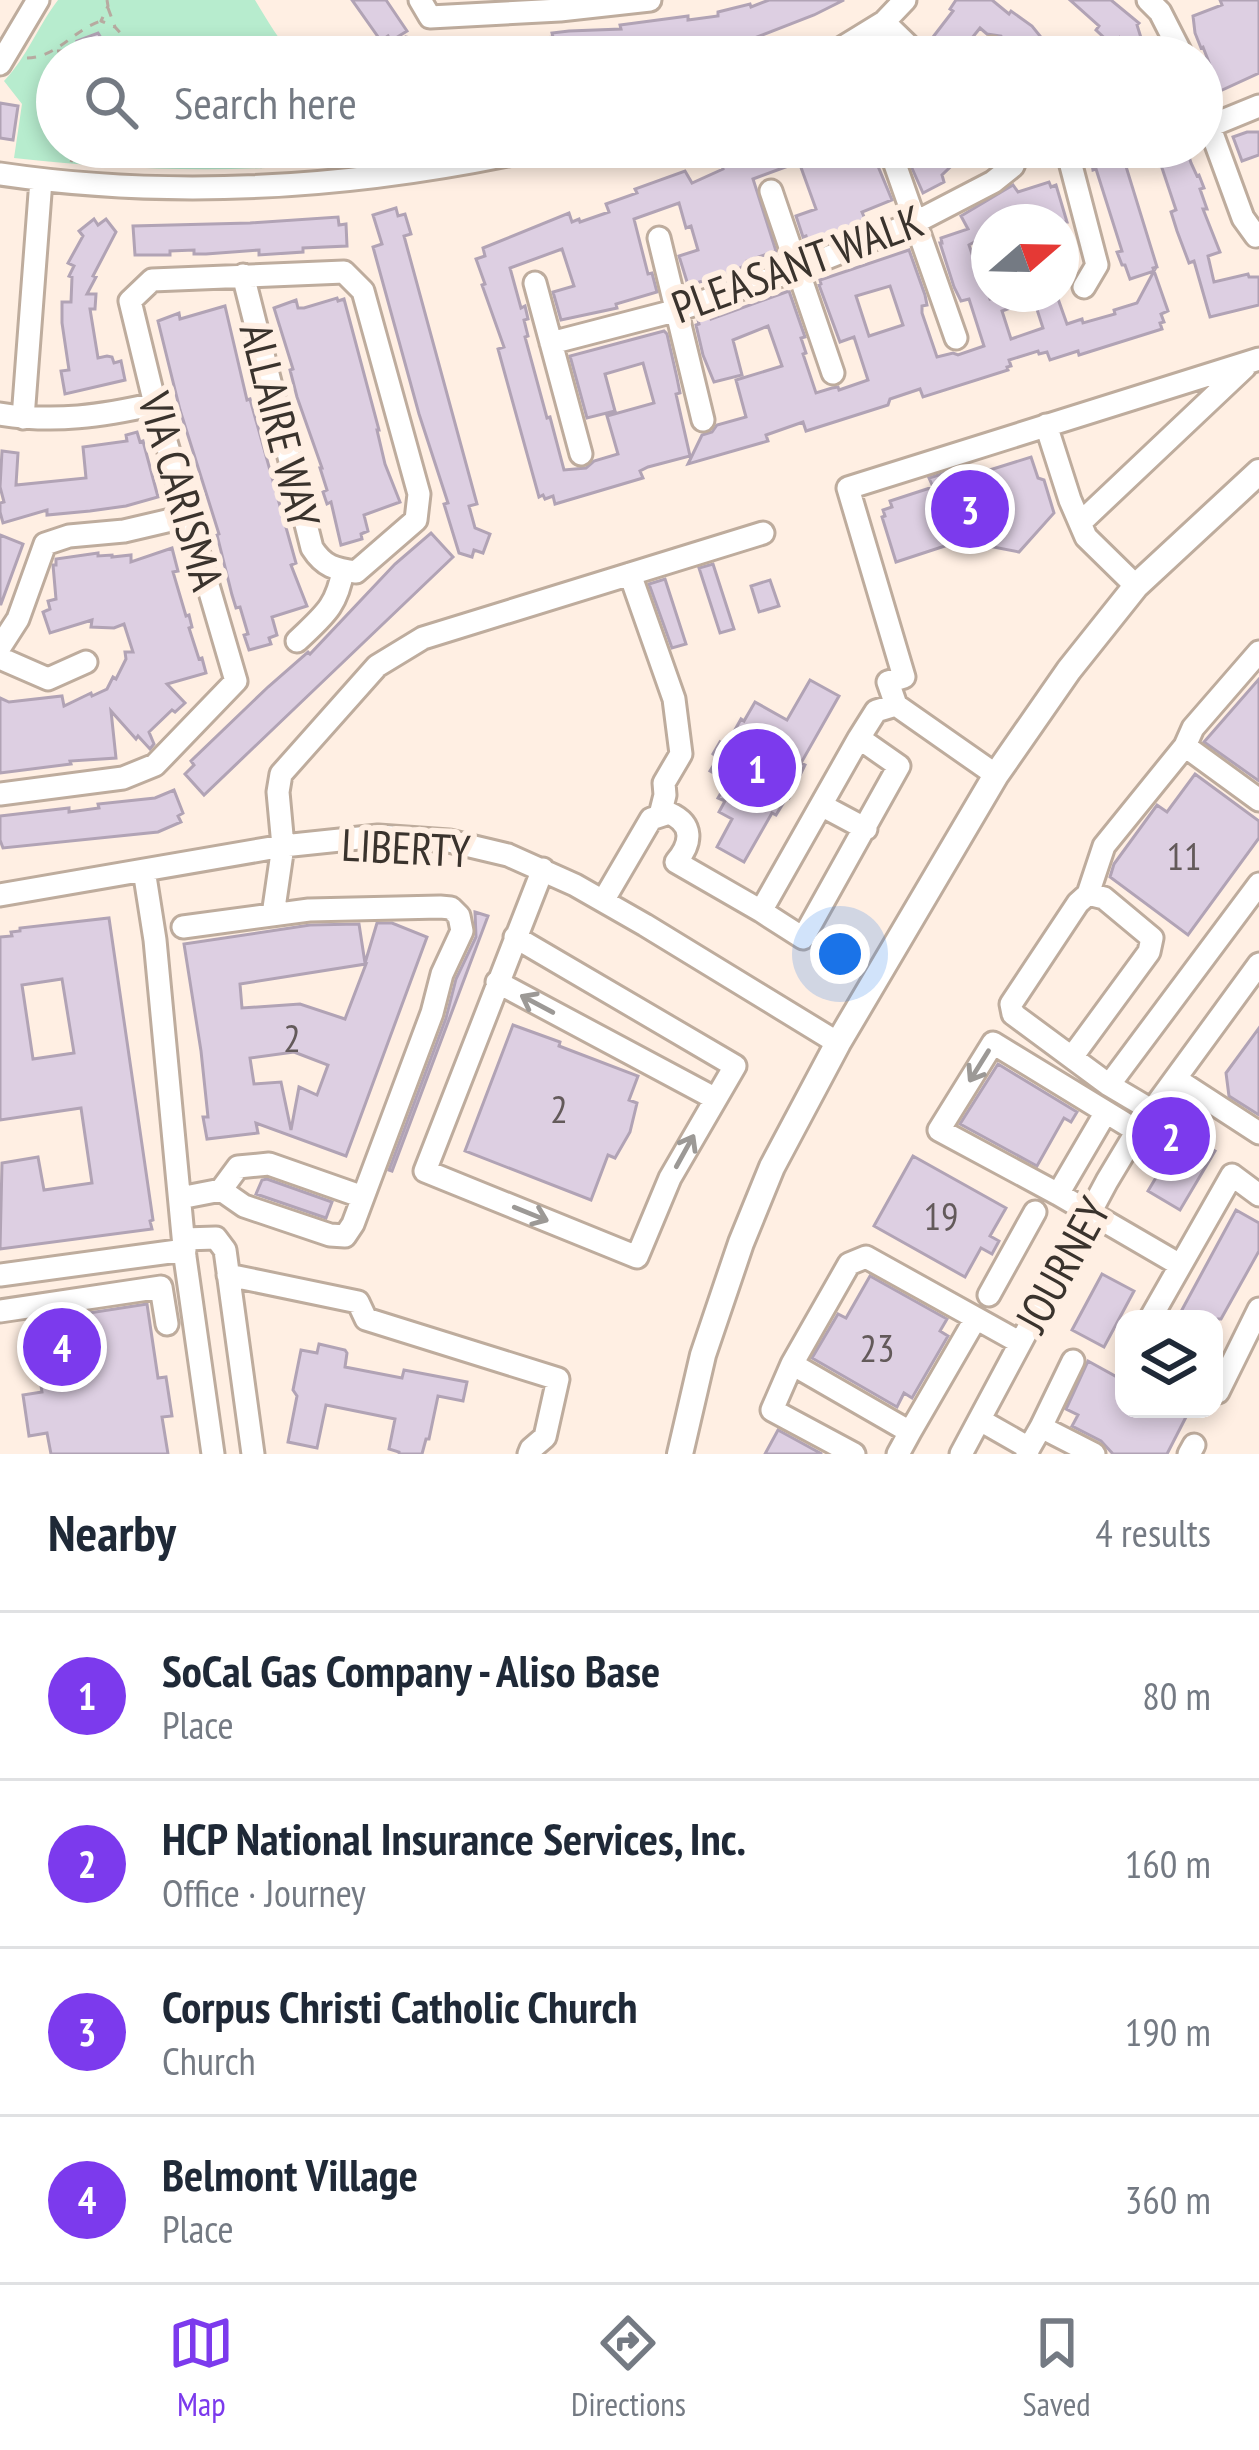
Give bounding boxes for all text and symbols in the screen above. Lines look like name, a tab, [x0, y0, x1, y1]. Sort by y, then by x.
search box	[36, 36, 1223, 168]
icon: search	[78, 69, 144, 135]
text: Search here	[174, 73, 357, 131]
street label: PLEASANT WALK	[663, 191, 931, 335]
north arrow	[971, 204, 1079, 312]
street label: ALLAIRE WAY	[228, 317, 335, 534]
street label: VIA CARISMA	[126, 385, 238, 597]
pin: 3	[931, 464, 1009, 554]
pin: 1	[718, 723, 796, 813]
street label: LIBERTY	[340, 815, 472, 879]
house number: 11	[1166, 830, 1202, 881]
your location	[810, 924, 870, 984]
one-way arrow	[520, 991, 556, 1014]
house number: 2	[283, 1012, 301, 1063]
one-way arrow	[967, 1049, 991, 1083]
house number: 2	[550, 1083, 568, 1134]
pin: 2	[1132, 1091, 1210, 1181]
one-way arrow	[674, 1134, 698, 1169]
street label: JOURNEY	[1001, 1186, 1123, 1343]
house number: 19	[923, 1190, 959, 1241]
one-way arrow	[512, 1205, 549, 1226]
pin: 4	[23, 1302, 101, 1392]
map controls	[1115, 1310, 1223, 1418]
button: layers	[1115, 1310, 1223, 1418]
house number: 23	[859, 1322, 895, 1373]
text: Nearby	[48, 1499, 176, 1565]
text: 4 results	[1095, 1507, 1211, 1558]
text: SoCal Gas Company - Aliso Base	[162, 1641, 660, 1699]
text: 1	[78, 1670, 96, 1721]
text: 80 m	[1142, 1670, 1211, 1721]
text: Place	[162, 1699, 234, 1750]
text: HCP National Insurance Services, Inc.	[162, 1809, 746, 1867]
text: 2	[78, 1838, 96, 1889]
text: 160 m	[1125, 1838, 1211, 1889]
text: Office · Journey	[162, 1867, 366, 1918]
text: Corpus Christi Catholic Church	[162, 1977, 638, 2035]
text: 3	[78, 2006, 96, 2057]
text: 190 m	[1125, 2006, 1211, 2057]
text: Church	[162, 2035, 256, 2086]
text: Belmont Village	[162, 2145, 418, 2203]
text: 4	[78, 2174, 96, 2225]
text: 360 m	[1125, 2174, 1211, 2225]
text: Place	[162, 2203, 234, 2254]
tab: Map	[168, 2310, 234, 2425]
tab: Directions	[571, 2310, 686, 2425]
tab: Saved	[1023, 2310, 1091, 2425]

